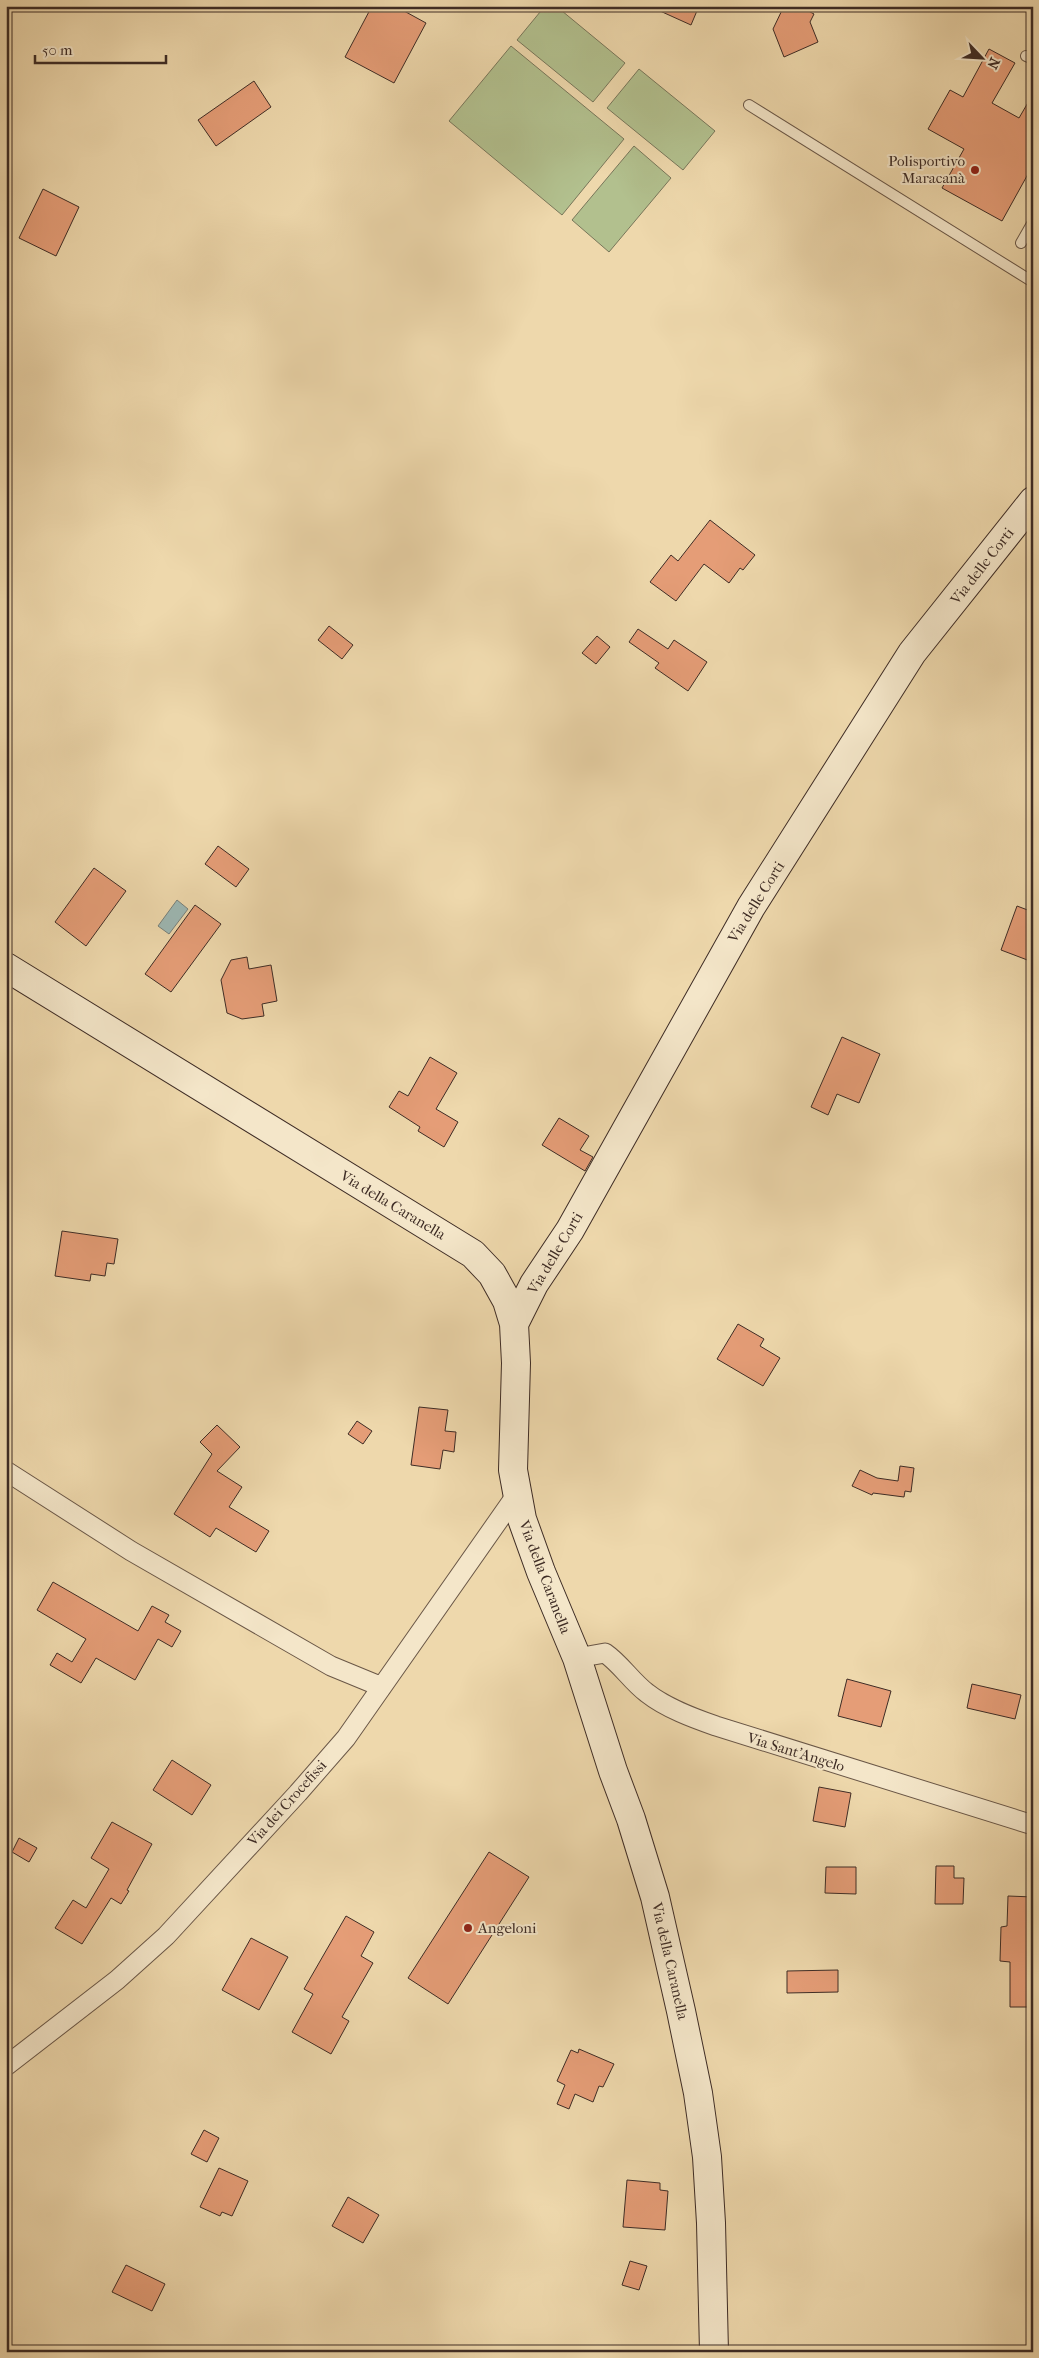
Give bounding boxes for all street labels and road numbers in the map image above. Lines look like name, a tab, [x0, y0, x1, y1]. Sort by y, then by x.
street label: Via delle Corti	[946, 524, 1018, 609]
street label: Via delle Corti	[723, 858, 788, 947]
street label: Via della Caranella	[336, 1166, 450, 1244]
street label: Via delle Corti	[523, 1208, 587, 1298]
street label: Via della Caranella	[515, 1517, 575, 1637]
street label: Via Sant'Angelo	[744, 1728, 847, 1775]
street label: Via dei Crocefissi	[243, 1756, 331, 1850]
street label: Via della Caranella	[648, 1900, 692, 2022]

